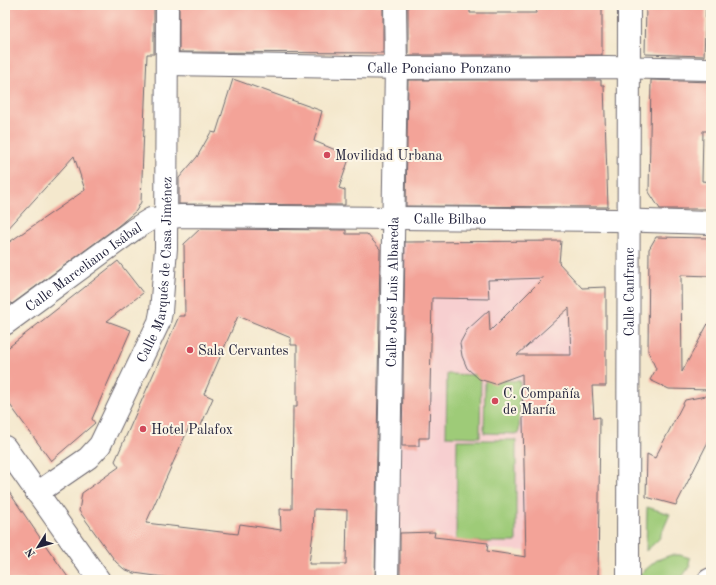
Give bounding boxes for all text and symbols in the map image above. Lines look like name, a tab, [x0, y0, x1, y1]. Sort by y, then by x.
street label: Calle Ponciano Ponzano	[367, 61, 511, 76]
place label: Movilidad Urbana	[335, 149, 443, 163]
marker: Movilidad Urbana	[322, 150, 332, 160]
street label: Calle Marqués de Casa Jiménez	[135, 177, 174, 365]
street label: Calle Bilbao	[414, 212, 486, 227]
street label: Calle José Luis Albareda	[385, 216, 401, 368]
street label: Calle Marceliano Isábal	[23, 220, 145, 315]
street label: Calle Canfranc	[622, 247, 637, 337]
place label: Sala Cervantes	[198, 344, 289, 358]
marker: Sala Cervantes	[185, 345, 195, 355]
place label: C. Compañía de María	[503, 387, 580, 417]
marker: C. Compañía de María	[490, 396, 500, 406]
place label: Hotel Palafox	[151, 423, 233, 437]
marker: Hotel Palafox	[138, 424, 148, 434]
north arrow	[18, 527, 58, 567]
text: N	[24, 545, 38, 559]

